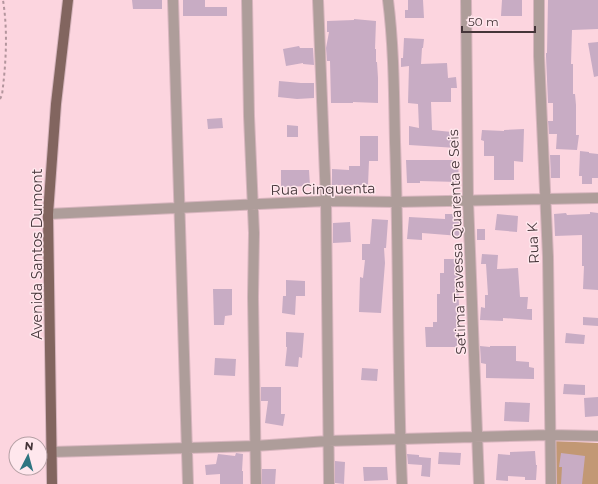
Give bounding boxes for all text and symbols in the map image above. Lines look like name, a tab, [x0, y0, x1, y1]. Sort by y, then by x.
scale bar	[462, 8, 535, 34]
text: 50 m	[468, 14, 499, 29]
street label: Setima Travessa Quarenta e Seis	[444, 129, 470, 355]
street label: Avenida Santos Dumont	[28, 168, 46, 339]
street label: Rua Cinquenta	[270, 179, 376, 199]
street label: Rua K	[523, 222, 543, 264]
north arrow	[8, 436, 48, 476]
text: N	[24, 439, 34, 453]

